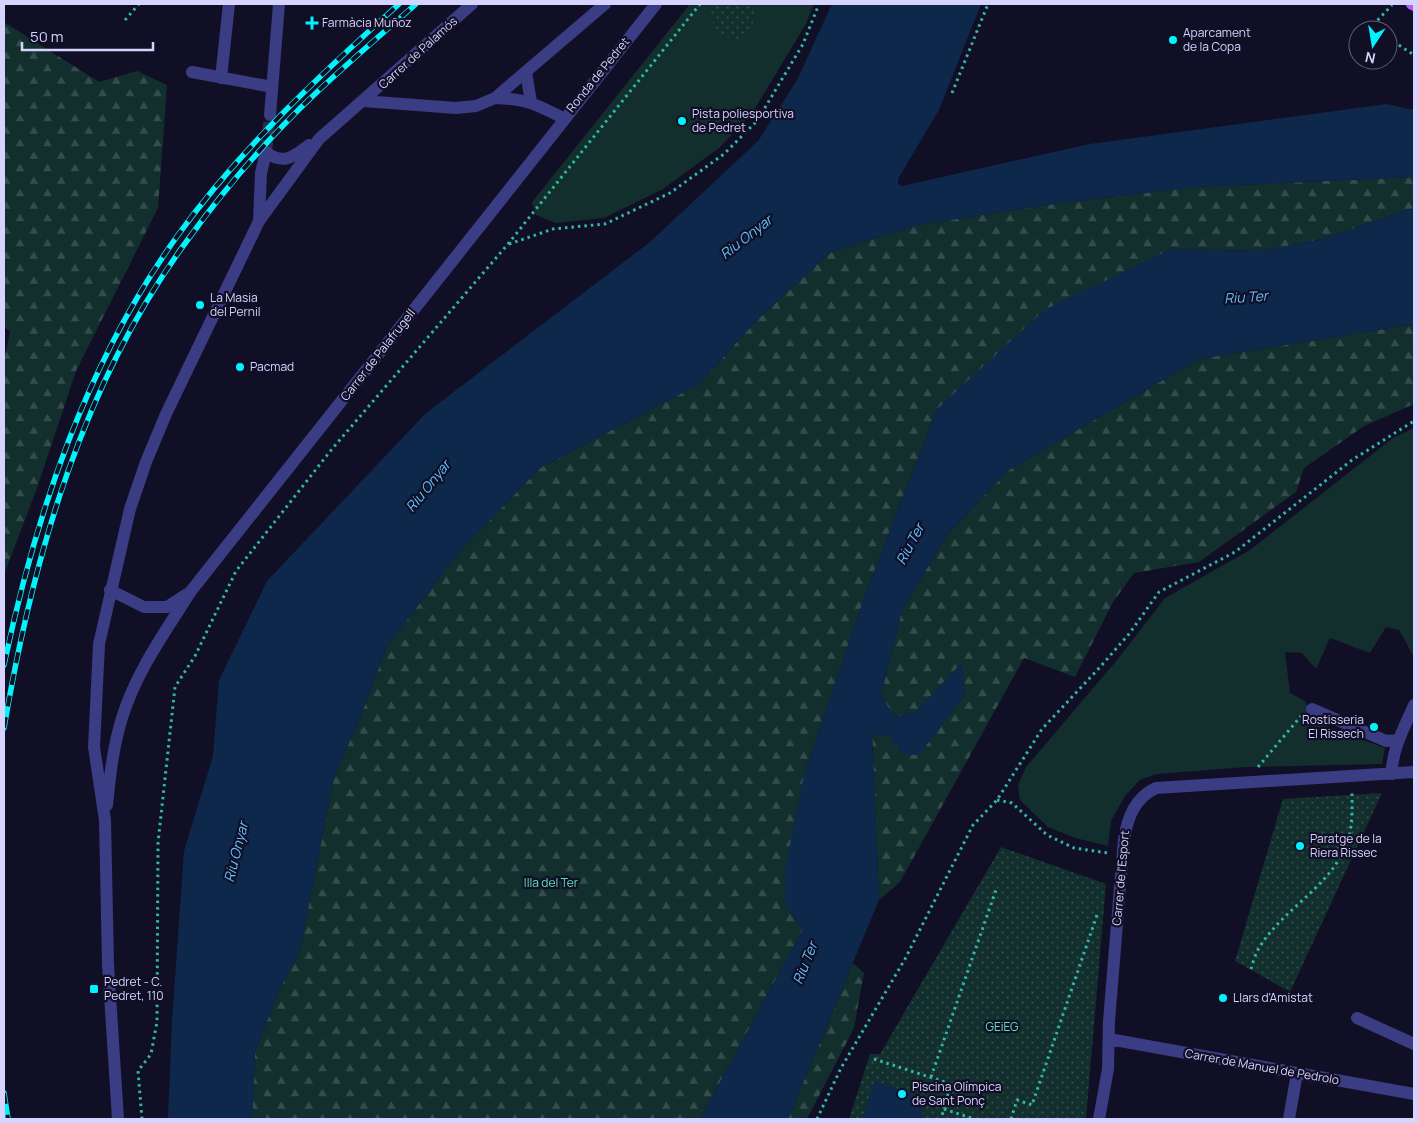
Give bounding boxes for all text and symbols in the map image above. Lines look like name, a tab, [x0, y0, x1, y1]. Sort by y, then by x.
street label: Carrer de Palamós	[375, 13, 461, 93]
place label: Farmàcia Muñoz	[322, 14, 412, 31]
marker: Farmàcia Muñoz	[306, 17, 318, 29]
scale bar	[22, 20, 154, 52]
north arrow	[1348, 20, 1398, 70]
place label: Aparcament de la Copa	[1183, 24, 1251, 55]
text: 50 m	[30, 26, 64, 47]
street label: Ronda de Pedret	[562, 34, 633, 116]
marker: Aparcament de la Copa	[1167, 34, 1179, 46]
text: N	[1363, 48, 1377, 69]
place label: Pista poliesportiva de Pedret	[692, 105, 794, 136]
marker: Pista poliesportiva de Pedret	[676, 115, 688, 127]
water label: Riu Onyar	[716, 209, 777, 263]
water label: Riu Ter	[1224, 285, 1270, 308]
place label: La Masia del Pernil	[210, 289, 261, 320]
marker: La Masia del Pernil	[194, 299, 206, 311]
street label: Carrer de Palafrugell	[336, 305, 419, 404]
place label: Pacmad	[250, 358, 294, 375]
marker: Pacmad	[234, 361, 246, 373]
water label: Riu Onyar	[401, 454, 456, 515]
water label: Riu Ter	[891, 518, 929, 568]
place label: Rostisseria El Rissech	[1302, 711, 1364, 742]
marker: Rostisseria El Rissech	[1368, 721, 1380, 733]
water label: Riu Onyar	[219, 818, 253, 884]
street label: Carrer de l'Esport	[1108, 829, 1133, 926]
place label: Paratge de la Riera Rissec	[1310, 830, 1382, 861]
marker: Paratge de la Riera Rissec	[1294, 840, 1306, 852]
park label: Illa del Ter	[524, 874, 579, 891]
water label: Riu Ter	[788, 937, 822, 987]
place label: Pedret - C. Pedret, 110	[104, 973, 164, 1004]
marker: Pedret - C. Pedret, 110	[88, 983, 100, 995]
place label: Llars d'Amistat	[1233, 989, 1313, 1006]
marker: Llars d'Amistat	[1217, 992, 1229, 1004]
park label: GEiEG	[985, 1018, 1019, 1035]
street label: Carrer de Manuel de Pedrolo	[1184, 1045, 1341, 1088]
place label: Piscina Olímpica de Sant Ponç	[912, 1078, 1001, 1109]
marker: Piscina Olímpica de Sant Ponç	[896, 1088, 908, 1100]

